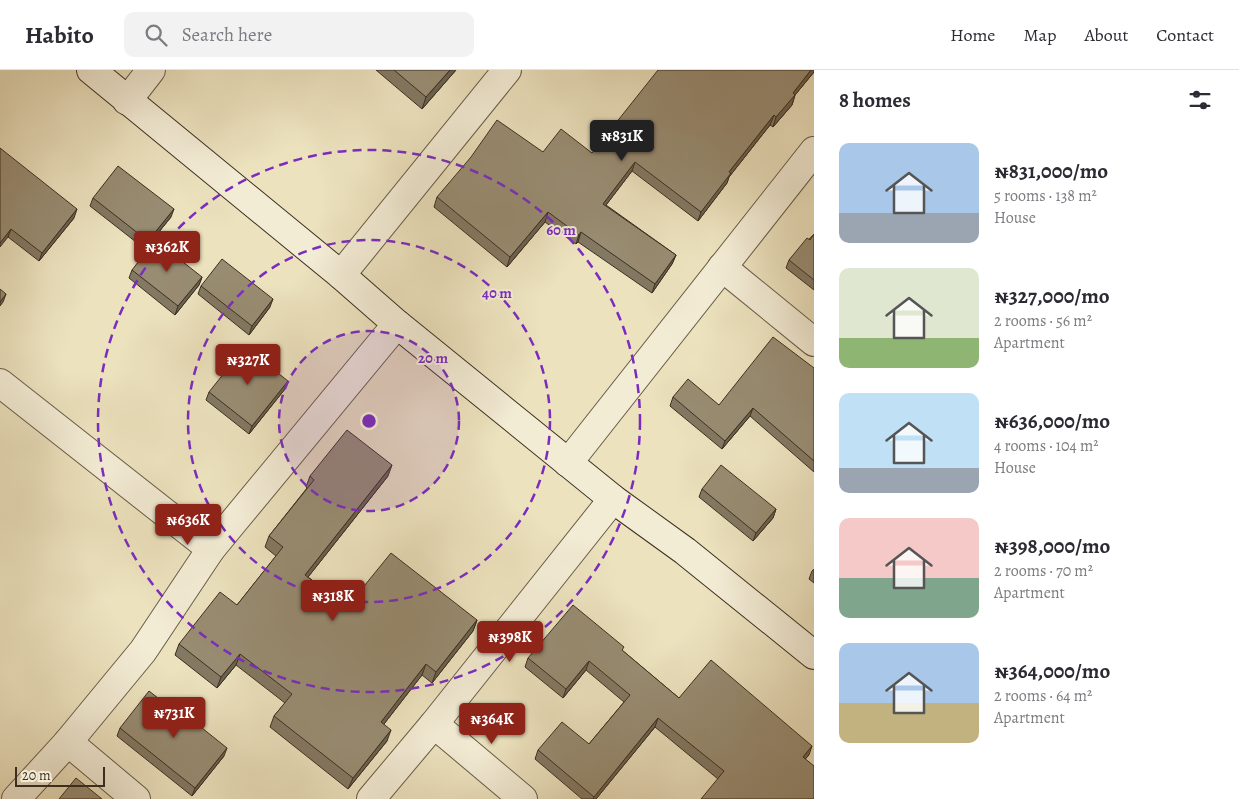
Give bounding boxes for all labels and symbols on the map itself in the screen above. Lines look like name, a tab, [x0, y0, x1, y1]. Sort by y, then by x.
pin: ₦831K	[587, 119, 657, 162]
text: 60 m	[546, 220, 576, 240]
pin: ₦362K	[132, 230, 202, 273]
text: 40 m	[482, 283, 512, 303]
pin: ₦327K	[213, 344, 283, 386]
text: 20 m	[418, 348, 448, 368]
centre of rings	[360, 412, 378, 430]
pin: ₦636K	[153, 504, 223, 546]
pin: ₦318K	[298, 580, 368, 622]
pin: ₦398K	[475, 620, 545, 663]
pin: ₦731K	[139, 696, 209, 739]
pin: ₦364K	[457, 702, 527, 745]
scale bar	[15, 764, 105, 787]

